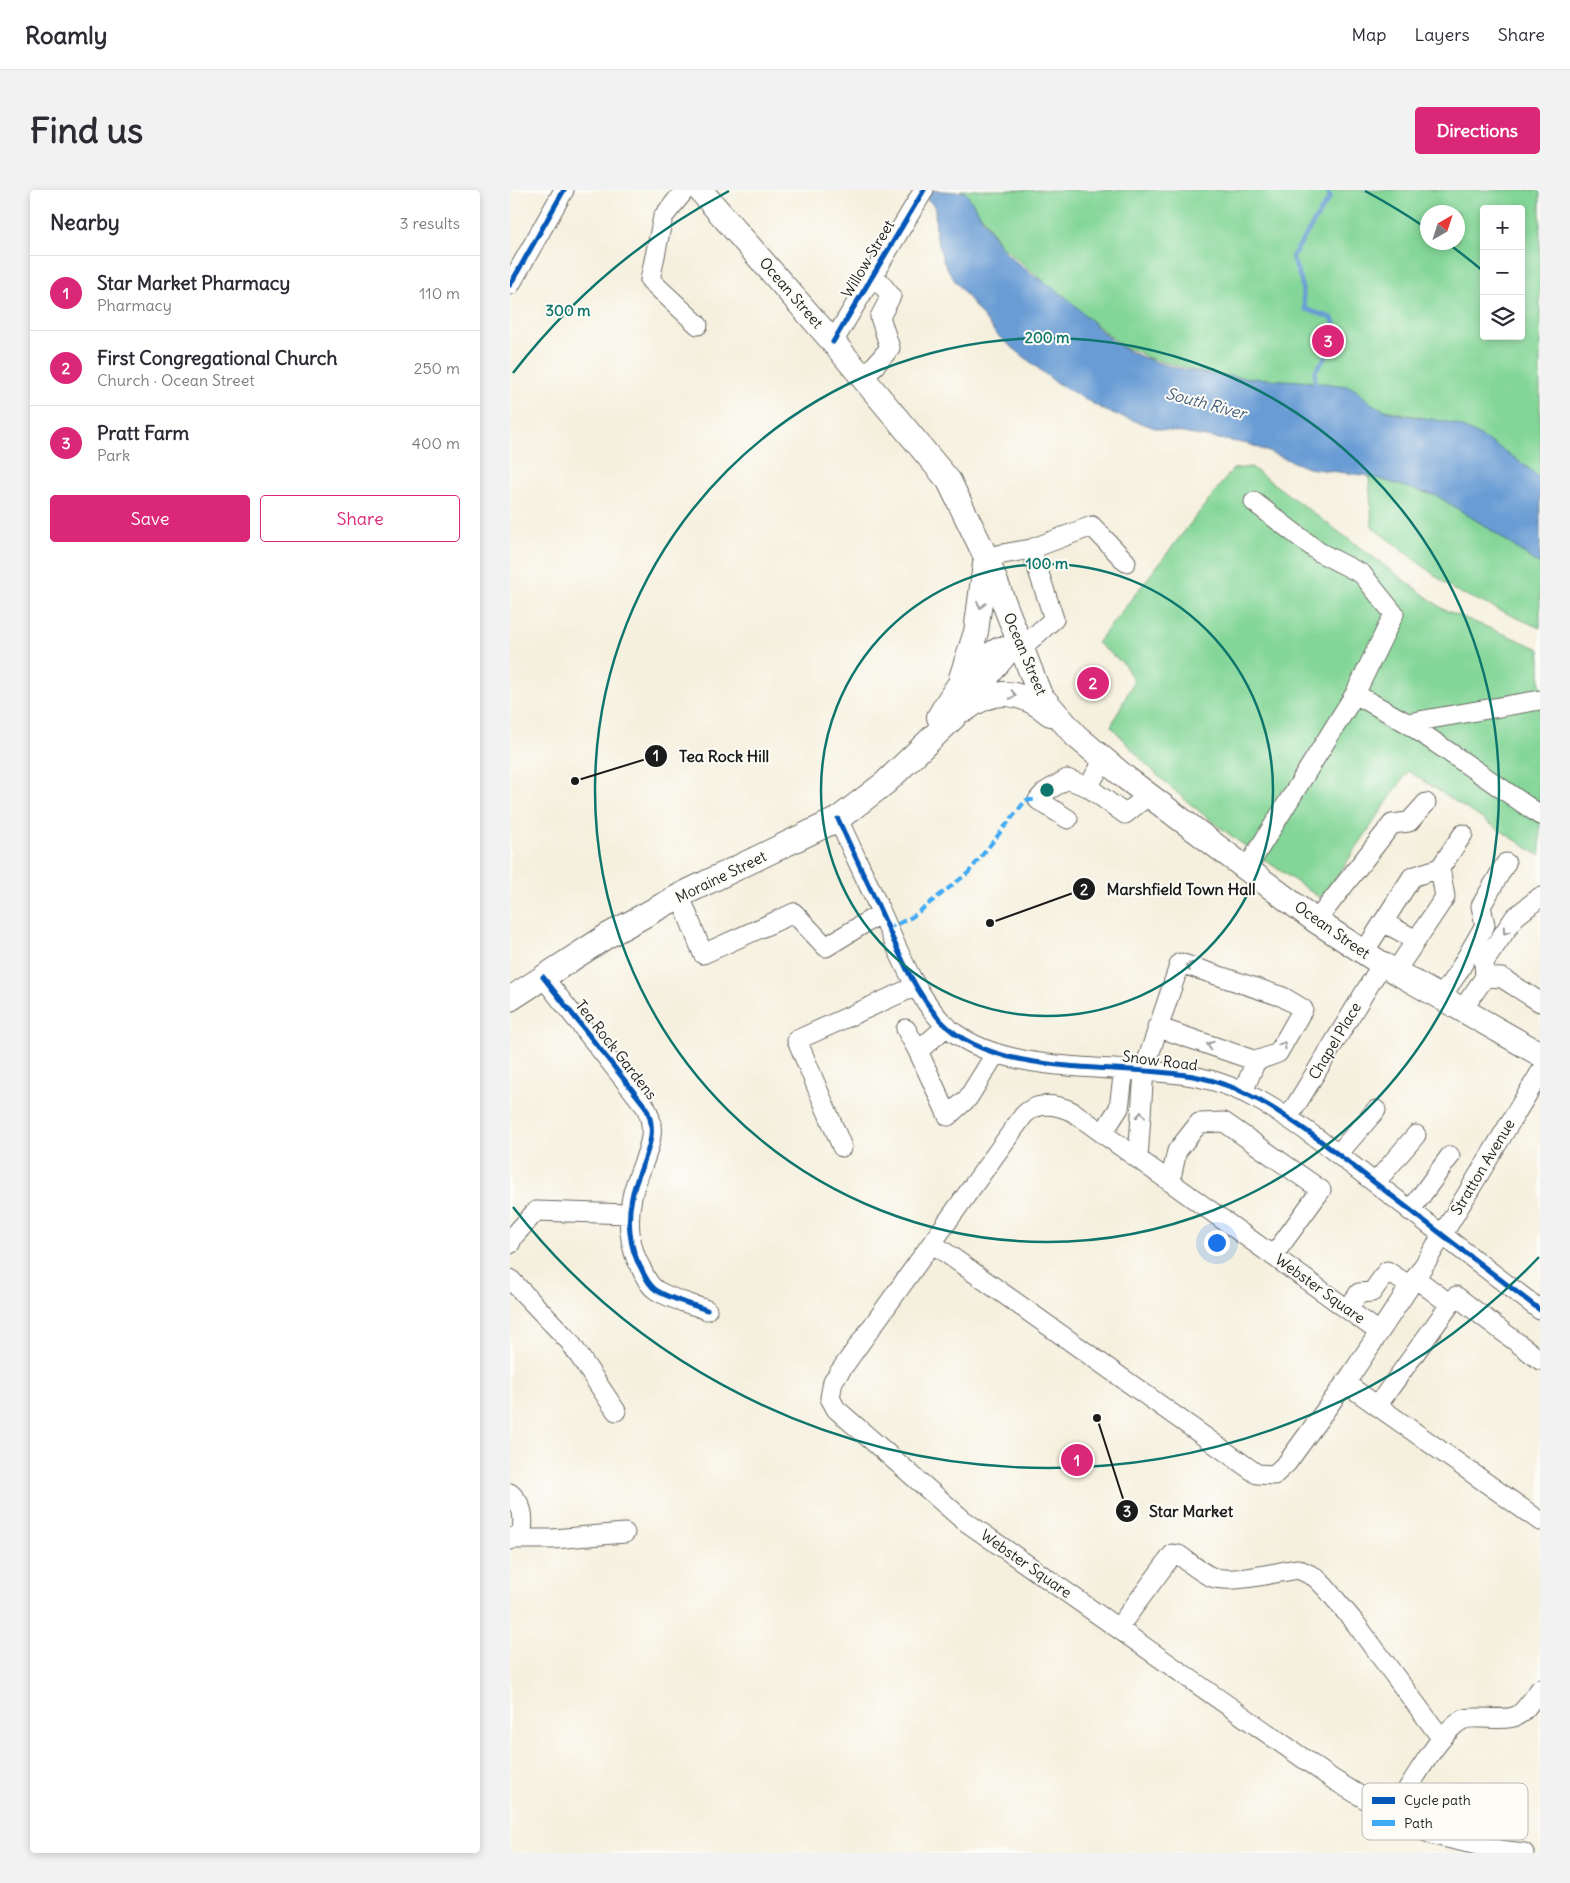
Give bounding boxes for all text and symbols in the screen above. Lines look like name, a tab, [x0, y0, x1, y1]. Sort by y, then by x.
text: Roamly	[25, 20, 107, 50]
text: Map	[1351, 23, 1386, 46]
text: Layers	[1414, 23, 1470, 46]
text: Share	[1498, 23, 1545, 46]
button: Directions	[1415, 107, 1540, 154]
text: Find us	[30, 108, 143, 152]
north arrow	[1420, 205, 1465, 250]
map controls	[1480, 205, 1525, 340]
button: +	[1480, 205, 1525, 250]
text: Nearby	[50, 209, 120, 236]
text: 3 results	[400, 213, 460, 233]
street label: Willow Street	[837, 216, 898, 301]
button: −	[1480, 250, 1525, 295]
street label: Ocean Street	[755, 253, 827, 332]
text: Star Market Pharmacy	[97, 271, 290, 295]
text: 1	[63, 283, 69, 303]
text: 110 m	[419, 283, 460, 303]
text: Pharmacy	[97, 295, 172, 315]
button: layers	[1480, 295, 1525, 340]
text: 300 m	[546, 301, 591, 320]
pin: 3	[1312, 322, 1344, 360]
text: 200 m	[1025, 328, 1069, 347]
text: First Congregational Church	[97, 346, 337, 370]
text: 2	[62, 358, 70, 378]
text: 250 m	[414, 358, 460, 378]
text: Church · Ocean Street	[97, 370, 255, 390]
water label: South River	[1164, 383, 1251, 424]
text: Pratt Farm	[97, 421, 189, 445]
text: 3	[61, 433, 71, 453]
text: 400 m	[412, 433, 460, 453]
text: Park	[97, 445, 130, 465]
button: Save	[50, 495, 250, 542]
button: Share	[260, 495, 460, 542]
text: 100 m	[1026, 554, 1068, 573]
one-way arrow	[976, 601, 986, 609]
street label: Ocean Street	[1000, 610, 1051, 698]
pin: 2	[1077, 664, 1109, 702]
one-way arrow	[1009, 690, 1018, 700]
callout: Tea Rock Hill	[644, 741, 779, 772]
text: 1	[653, 746, 659, 765]
text: Tea Rock Hill	[679, 746, 769, 766]
centre of rings	[1038, 781, 1056, 799]
street label: Moraine Street	[672, 846, 769, 907]
callout: Marshfield Town Hall	[1072, 874, 1266, 905]
text: Marshfield Town Hall	[1107, 879, 1255, 899]
text: 2	[1080, 880, 1088, 899]
street label: Ocean Street	[1291, 897, 1374, 963]
one-way arrow	[1503, 925, 1512, 934]
one-way arrow	[1186, 962, 1194, 972]
street label: Tea Rock Gardens	[572, 996, 661, 1104]
street label: Chapel Place	[1304, 999, 1365, 1083]
one-way arrow	[1206, 1041, 1215, 1051]
one-way arrow	[1276, 1041, 1286, 1050]
street label: Snow Road	[1121, 1046, 1199, 1075]
one-way arrow	[1135, 1110, 1146, 1118]
street label: Stratton Avenue	[1446, 1115, 1519, 1218]
your location	[1204, 1230, 1230, 1256]
street label: Webster Square	[1272, 1250, 1369, 1328]
pin: 1	[1061, 1441, 1093, 1479]
callout: Star Market	[1114, 1496, 1243, 1527]
text: Star Market	[1149, 1501, 1234, 1521]
text: 3	[1123, 1502, 1131, 1521]
street label: Webster Square	[977, 1525, 1075, 1602]
legend	[1362, 1783, 1528, 1840]
text: Cycle path	[1404, 1791, 1471, 1809]
text: Path	[1404, 1814, 1433, 1832]

